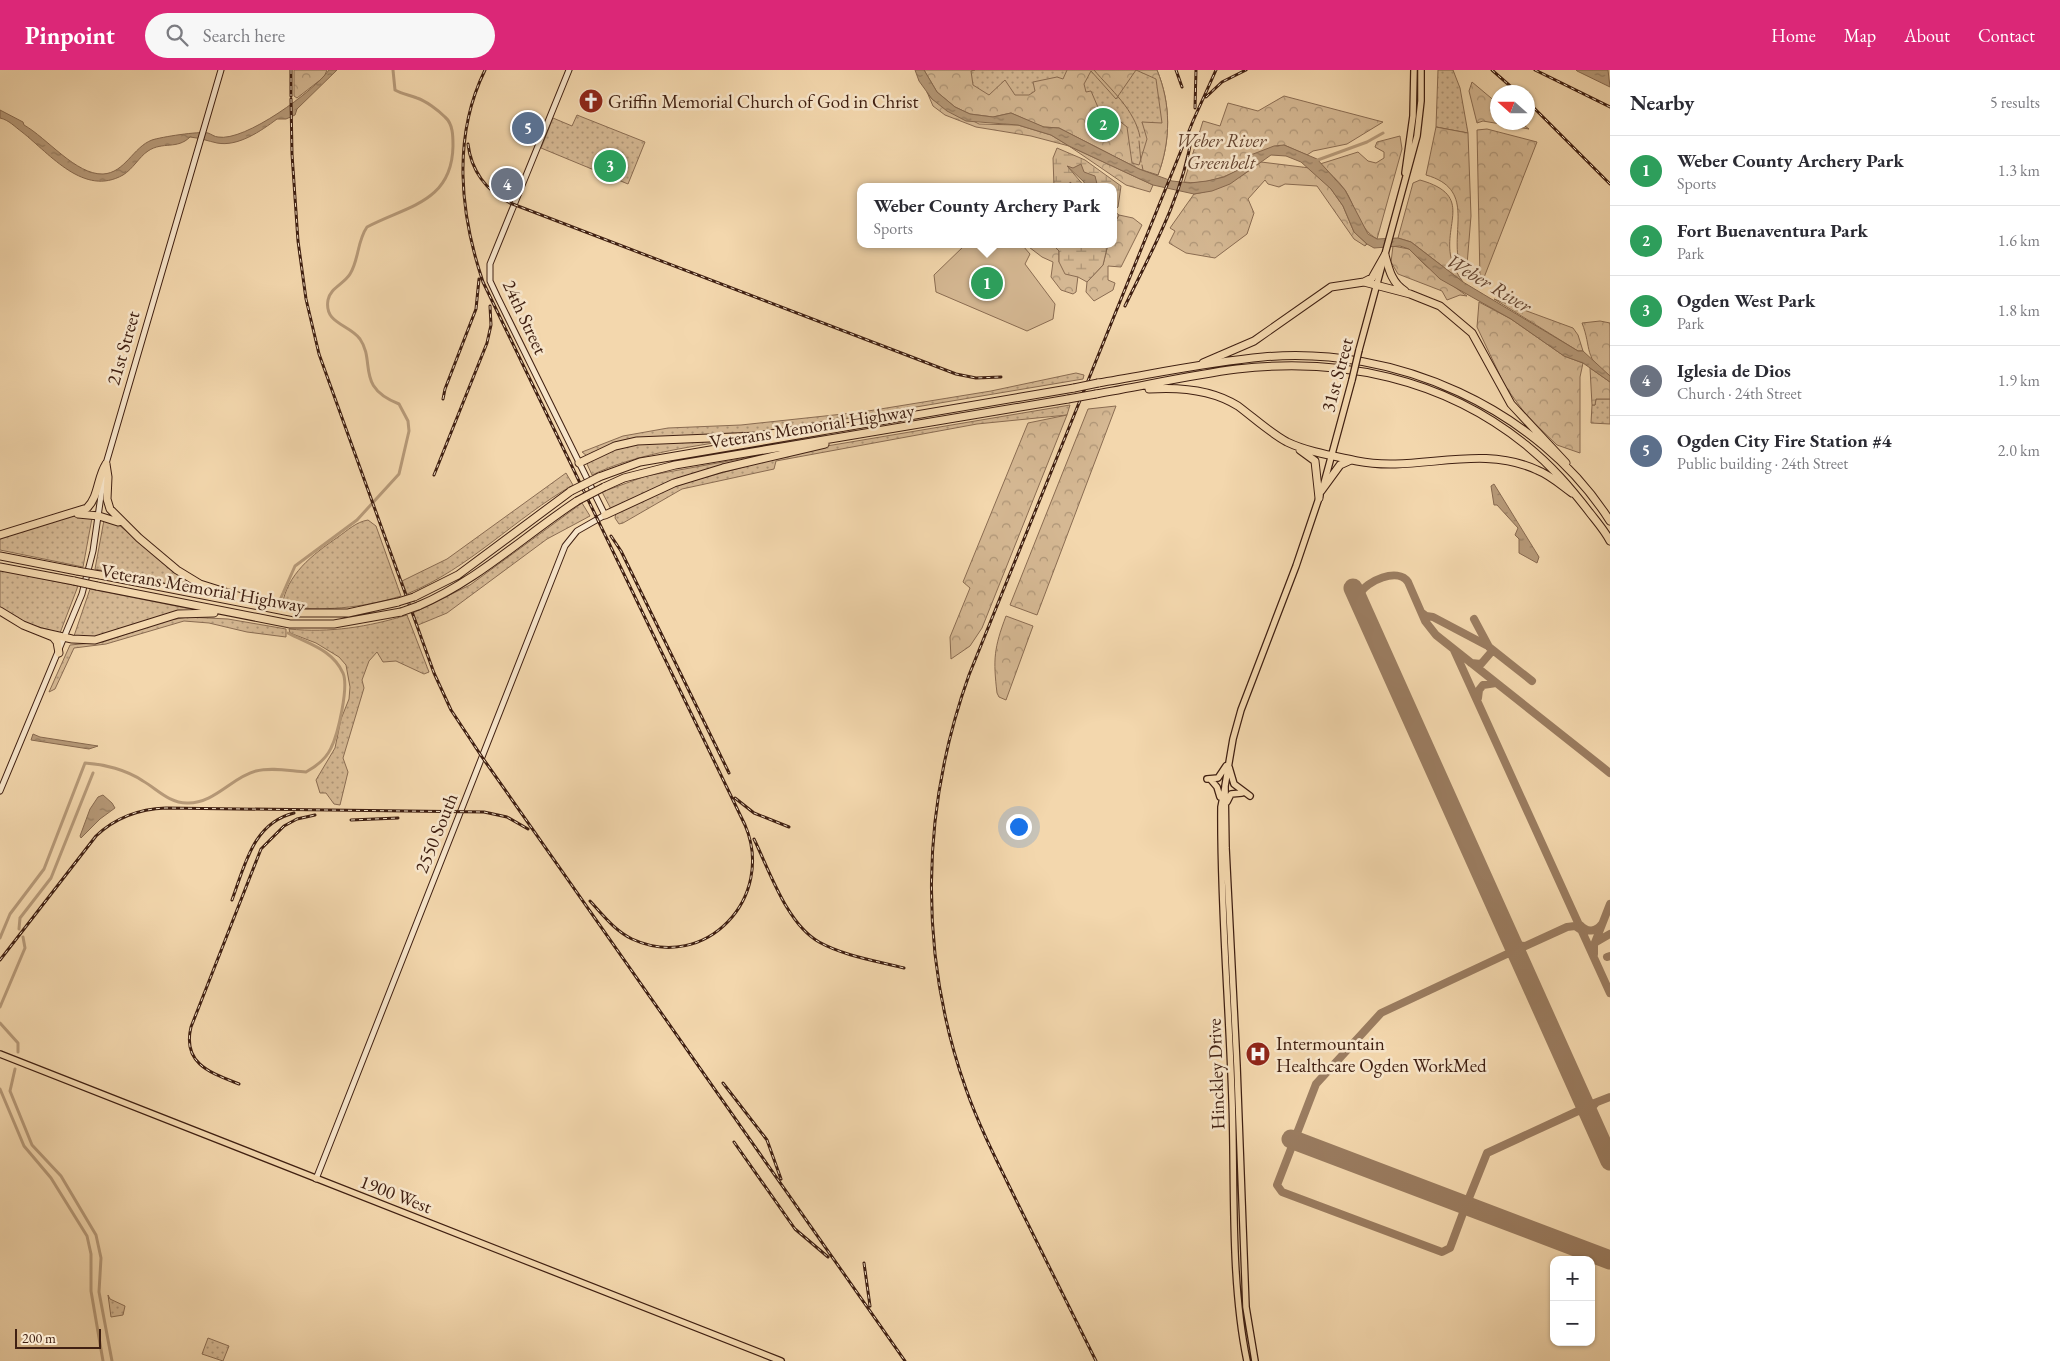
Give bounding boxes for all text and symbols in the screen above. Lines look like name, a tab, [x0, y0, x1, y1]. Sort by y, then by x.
search box	[145, 13, 495, 58]
text: Pinpoint	[25, 20, 115, 51]
icon: search	[163, 21, 191, 49]
text: Search here	[203, 23, 285, 48]
text: Home	[1771, 24, 1816, 47]
text: Map	[1844, 24, 1876, 47]
text: About	[1904, 24, 1950, 47]
text: Contact	[1978, 24, 2035, 47]
north arrow	[1490, 85, 1535, 130]
church icon: Griffin Memorial Church of God in Christ	[578, 88, 604, 114]
place label: Griffin Memorial Church of God in Christ	[608, 89, 918, 114]
text: Nearby	[1630, 89, 1694, 116]
text: 5 results	[1990, 92, 2040, 113]
pin: 2	[1087, 105, 1119, 143]
pin: 5	[512, 109, 544, 147]
park label: Weber River Greenbelt	[1176, 128, 1267, 175]
pin: 3	[594, 147, 626, 185]
text: Weber County Archery Park	[1677, 148, 1904, 173]
text: 1	[1642, 160, 1650, 181]
text: 1.3 km	[1998, 160, 2040, 181]
pin: 4	[491, 165, 523, 203]
text: Sports	[1677, 173, 1716, 194]
popup	[857, 183, 1117, 248]
text: Weber County Archery Park	[874, 193, 1100, 218]
text: Sports	[874, 218, 913, 239]
text: Fort Buenaventura Park	[1677, 218, 1868, 243]
text: 2	[1642, 230, 1650, 251]
text: 1.6 km	[1998, 230, 2040, 251]
text: Park	[1677, 243, 1704, 264]
water label: Weber River	[1442, 247, 1538, 319]
pin: 1	[971, 264, 1003, 302]
street label: 24th Street	[497, 276, 553, 358]
text: Ogden West Park	[1677, 288, 1815, 313]
text: 3	[1642, 300, 1650, 321]
text: 1.8 km	[1998, 300, 2040, 321]
street label: 21st Street	[101, 308, 145, 388]
text: Park	[1677, 313, 1704, 334]
street label: 31st Street	[1315, 335, 1359, 415]
text: Iglesia de Dios	[1677, 358, 1791, 383]
text: 4	[1642, 370, 1650, 391]
text: 1.9 km	[1998, 370, 2040, 391]
text: Church · 24th Street	[1677, 383, 1802, 404]
street label: Veterans Memorial Highway	[708, 397, 917, 455]
text: Ogden City Fire Station #4	[1677, 428, 1892, 453]
text: 5	[1642, 440, 1650, 461]
text: 2.0 km	[1998, 440, 2040, 461]
text: Public building · 24th Street	[1677, 453, 1848, 474]
street label: Veterans Memorial Highway	[99, 558, 308, 618]
street label: 2550 South	[409, 789, 463, 877]
your location	[1006, 814, 1032, 840]
street label: Hinckley Drive	[1202, 1018, 1230, 1130]
place label: Intermountain Healthcare Ogden WorkMed	[1276, 1031, 1487, 1078]
hospital icon: Intermountain Healthcare Ogden WorkMed	[1245, 1041, 1271, 1067]
street label: 1900 West	[356, 1169, 436, 1219]
map controls	[1550, 1256, 1595, 1346]
button: +	[1550, 1256, 1595, 1301]
button: −	[1550, 1301, 1595, 1346]
scale bar	[15, 1326, 101, 1349]
text: 200 m	[22, 1329, 56, 1347]

